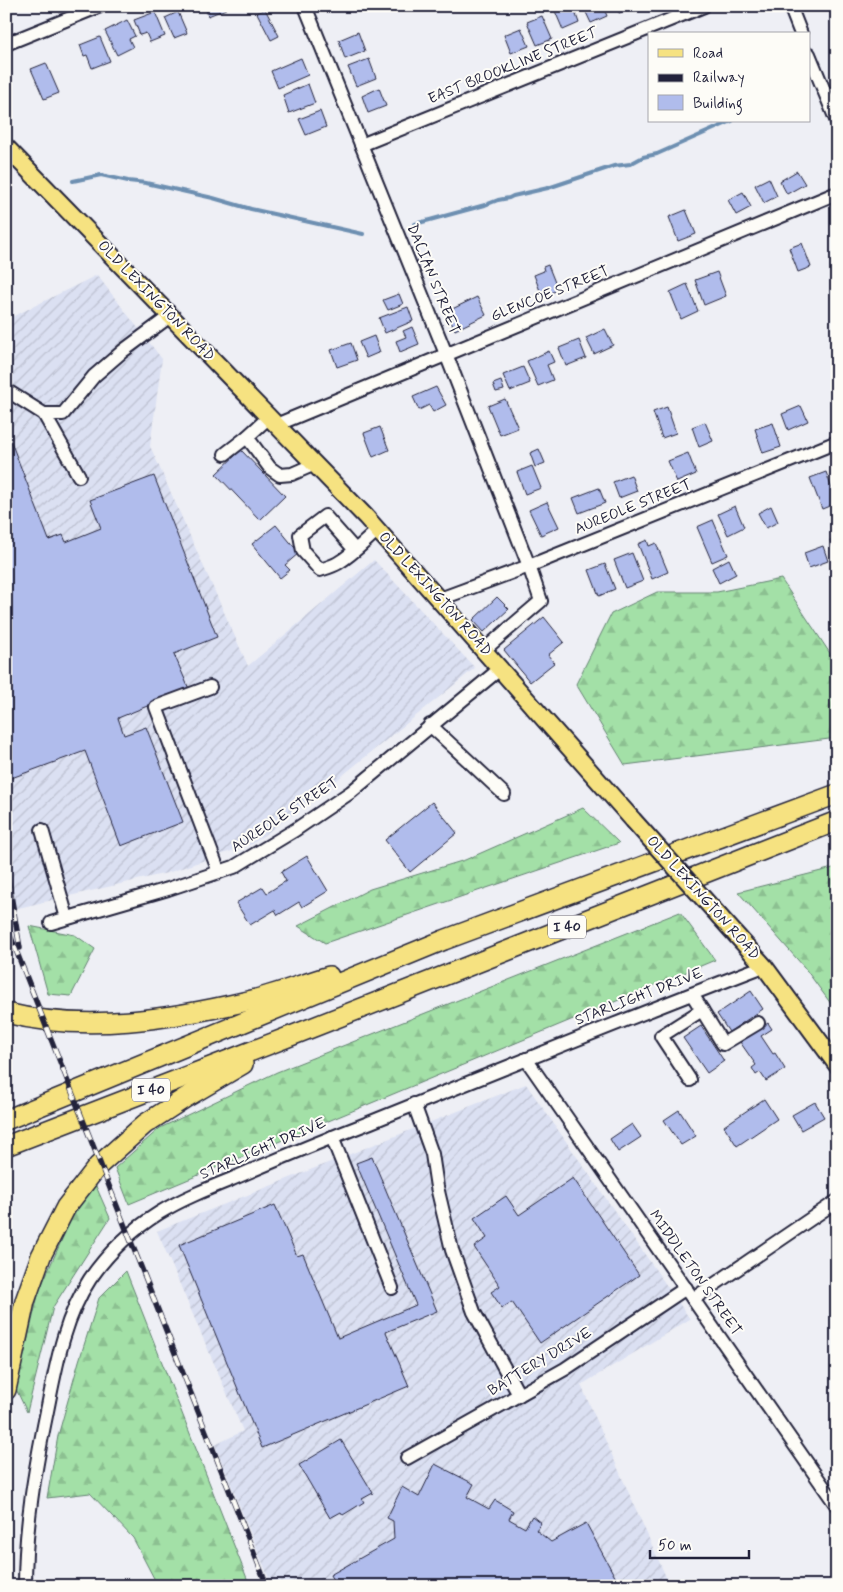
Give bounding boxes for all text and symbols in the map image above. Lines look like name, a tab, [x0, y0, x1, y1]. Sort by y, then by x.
street label: EAST BROOKLINE STREET	[425, 22, 602, 109]
legend	[648, 32, 810, 122]
text: Road	[693, 44, 723, 64]
text: Railway	[693, 68, 745, 88]
text: Building	[693, 94, 743, 115]
street label: DACIAN STREET	[402, 221, 464, 337]
street label: OLD LEXINGTON ROAD	[93, 236, 219, 366]
street label: GLENCOE STREET	[488, 261, 612, 327]
street label: AUREOLE STREET	[572, 474, 694, 540]
street label: OLD LEXINGTON ROAD	[374, 528, 496, 660]
street label: AUREOLE STREET	[227, 773, 343, 857]
street label: OLD LEXINGTON ROAD	[642, 832, 764, 964]
road number: I 40	[548, 916, 586, 939]
street label: STARLIGHT DRIVE	[572, 963, 706, 1031]
road number: I 40	[132, 1078, 170, 1102]
street label: STARLIGHT DRIVE	[197, 1113, 330, 1185]
street label: MIDDLETON STREET	[644, 1206, 746, 1340]
street label: BATTERY DRIVE	[484, 1323, 596, 1401]
scale bar	[650, 1527, 749, 1559]
text: 50 m	[658, 1536, 692, 1556]

